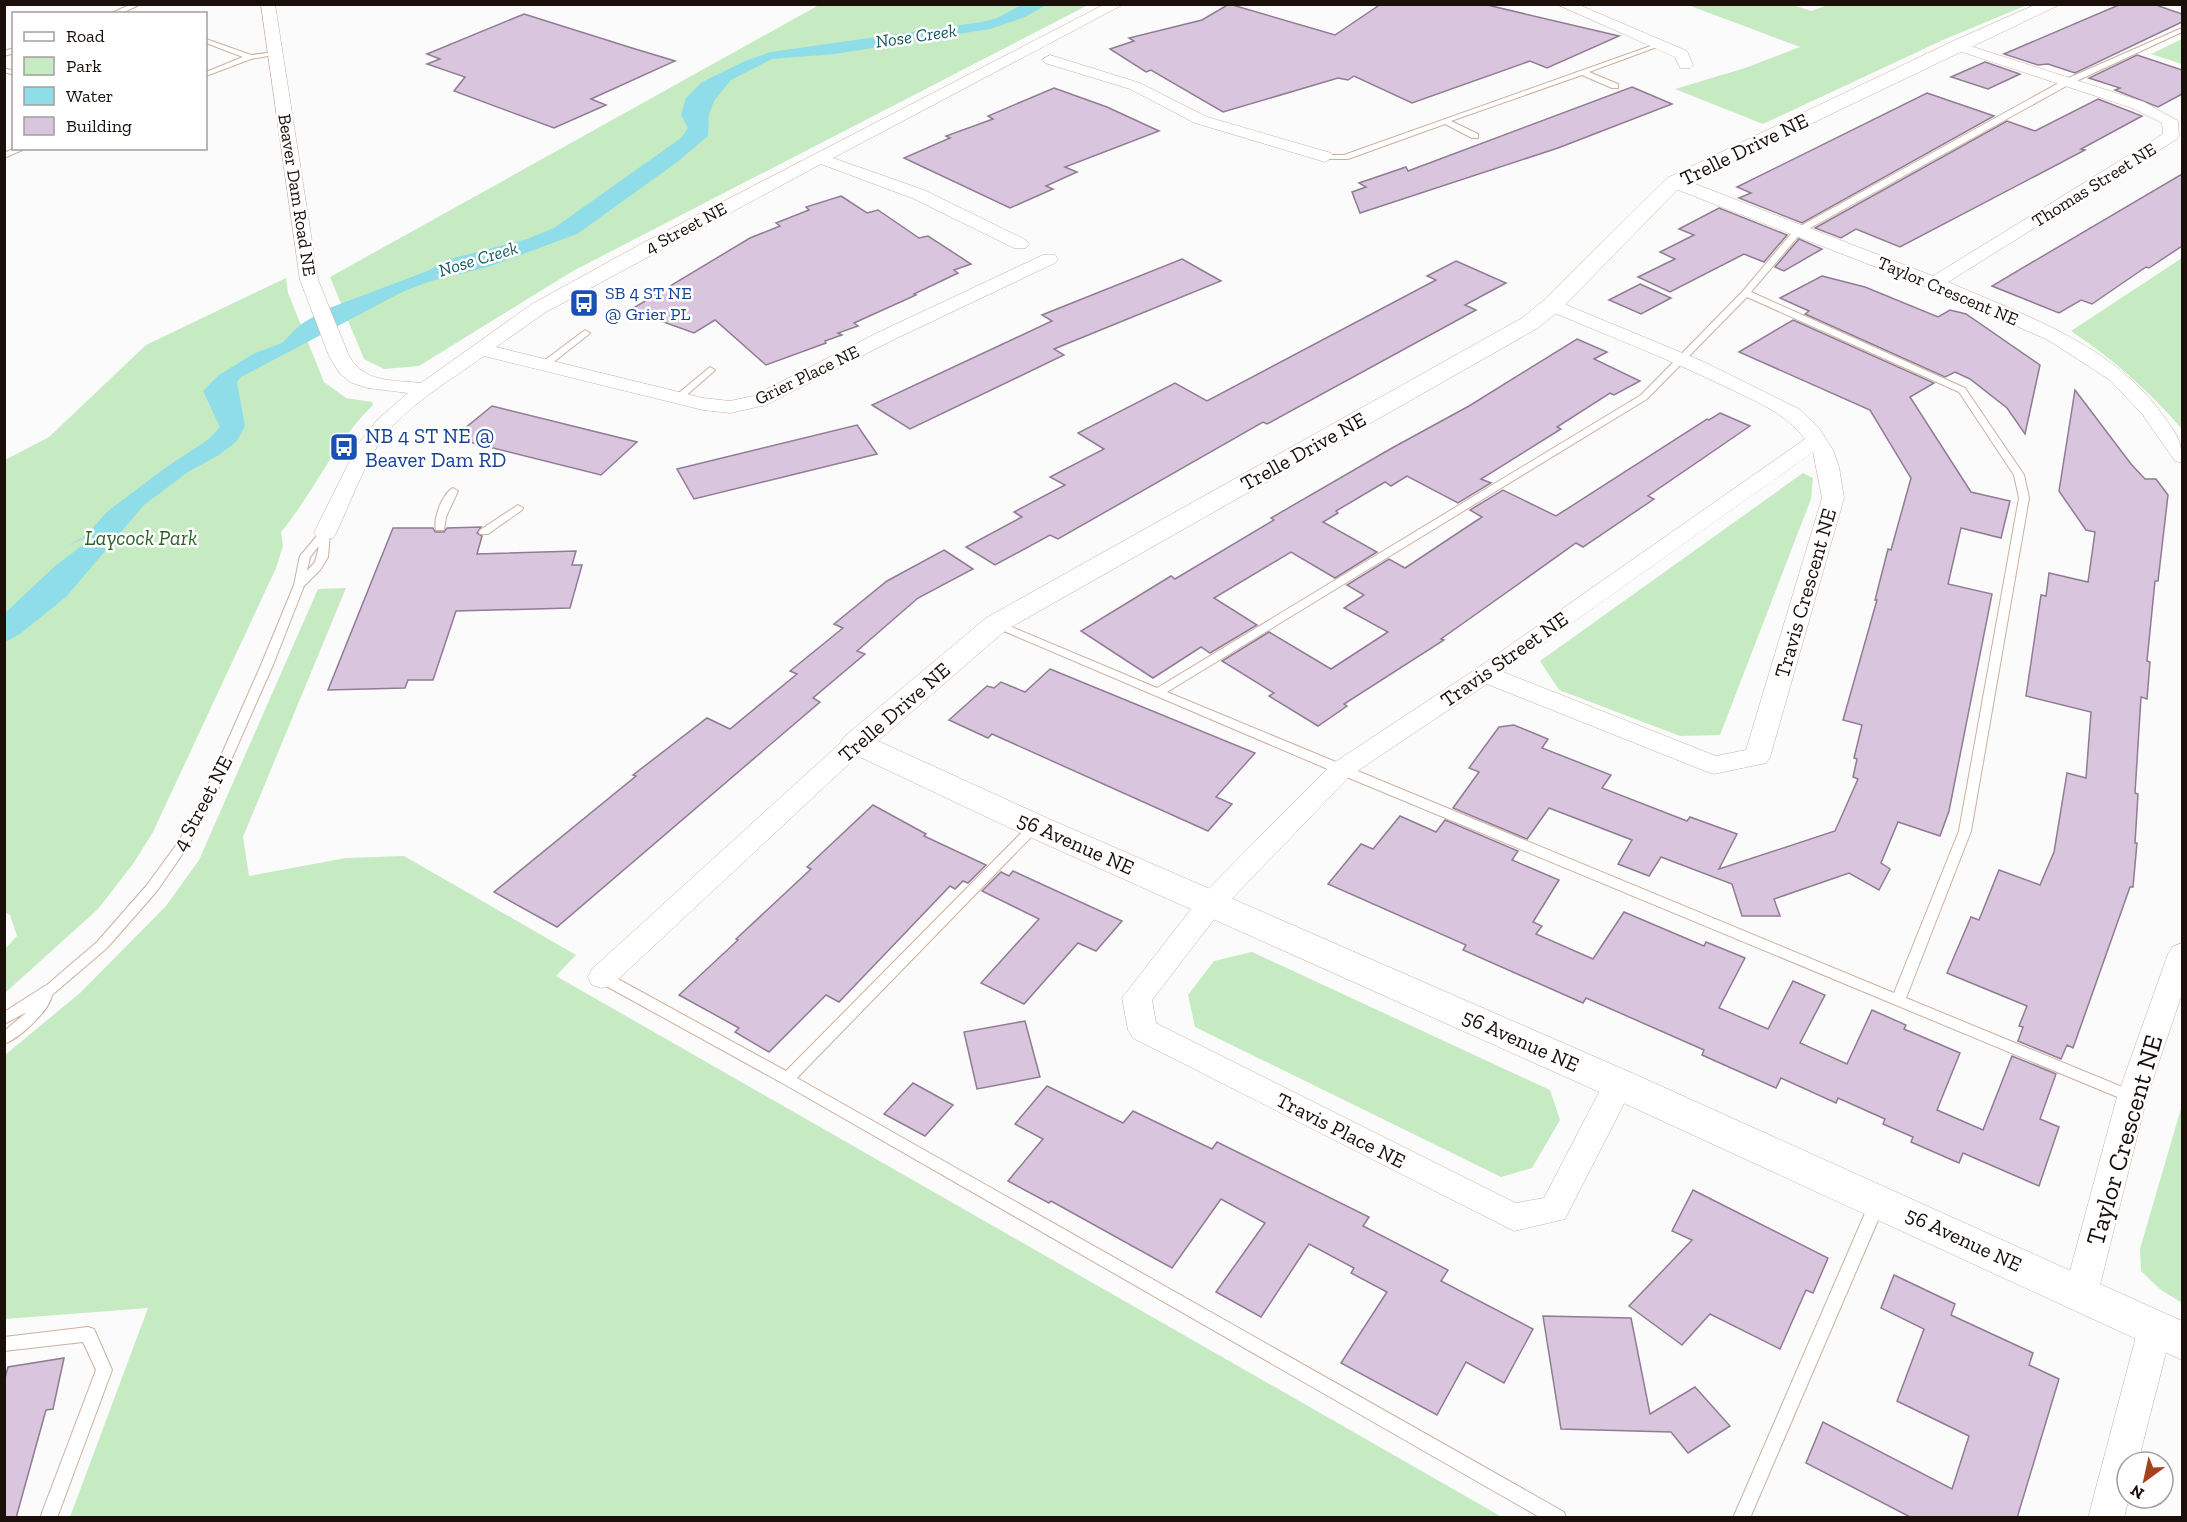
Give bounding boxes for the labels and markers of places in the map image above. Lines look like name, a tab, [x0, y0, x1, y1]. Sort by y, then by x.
place label: SB 4 ST NE @ Grier PL	[605, 282, 692, 325]
bus stop icon: SB 4 ST NE @ Grier PL	[568, 287, 600, 319]
place label: NB 4 ST NE @ Beaver Dam RD	[365, 423, 506, 472]
bus stop icon: NB 4 ST NE @ Beaver Dam RD	[328, 431, 360, 463]

